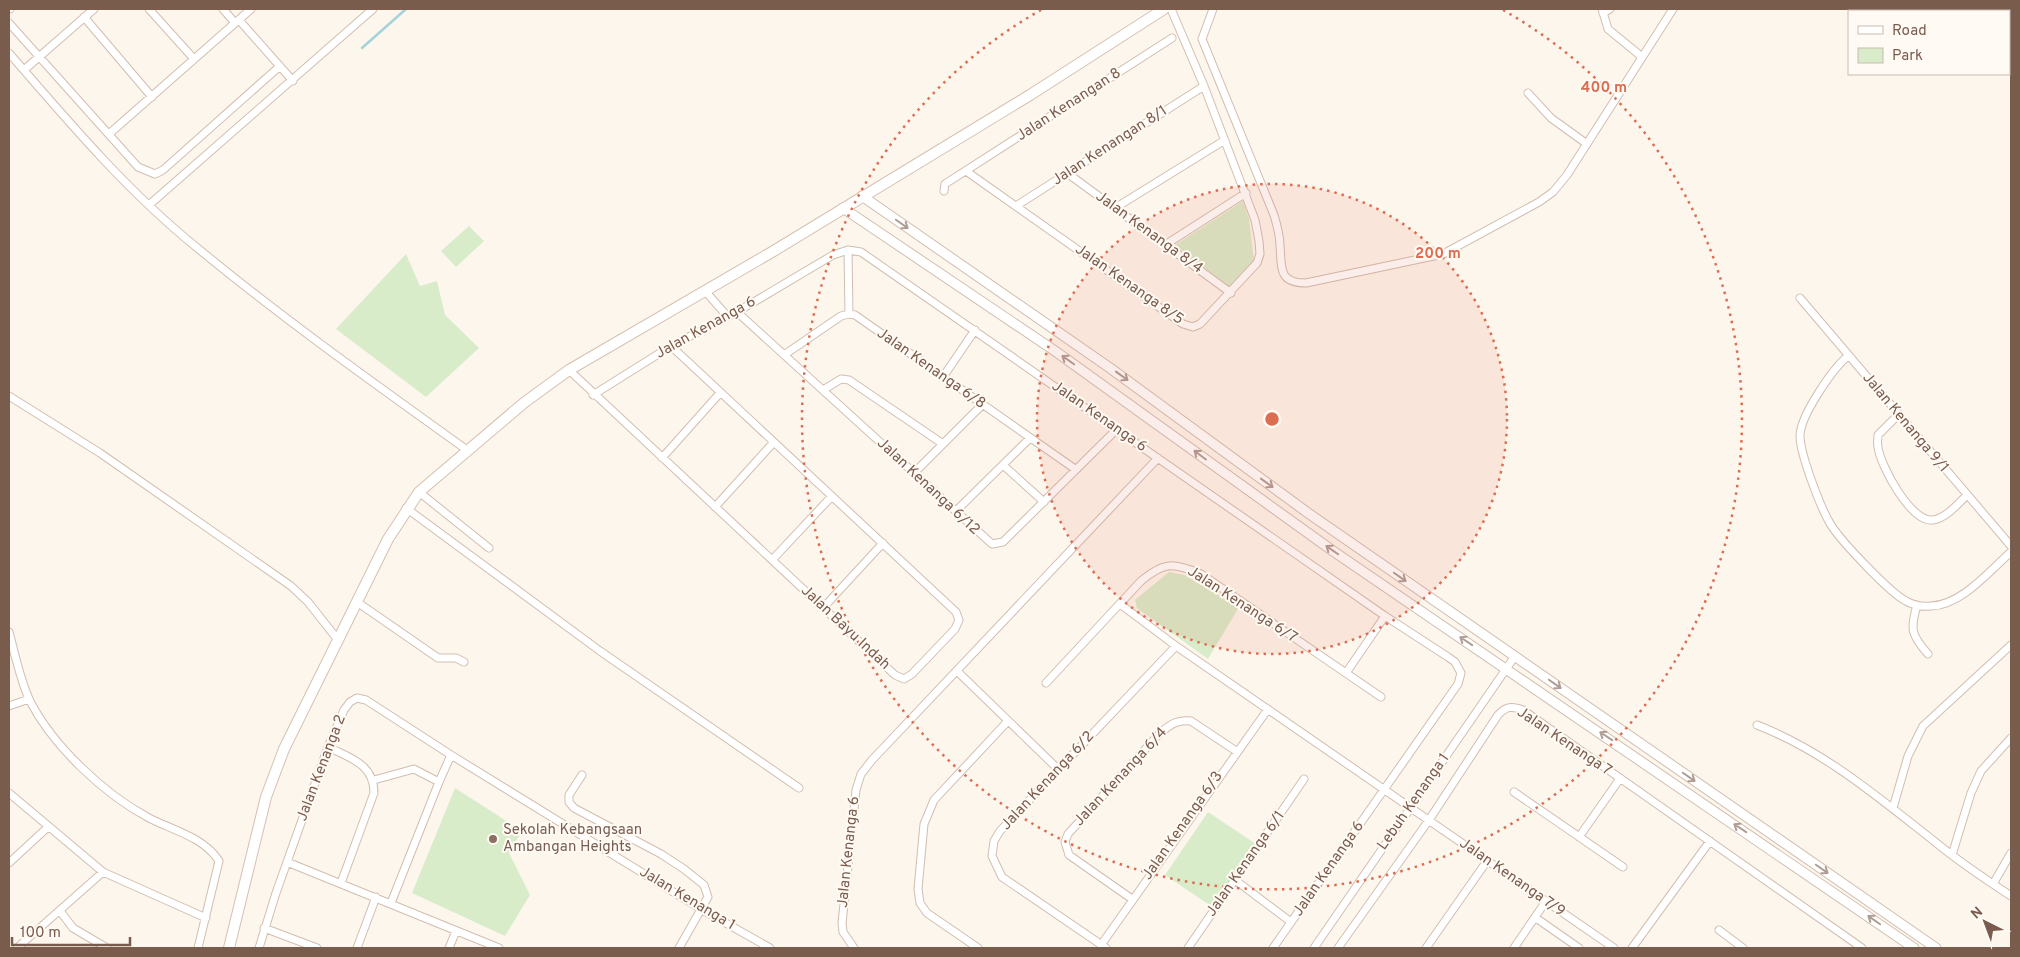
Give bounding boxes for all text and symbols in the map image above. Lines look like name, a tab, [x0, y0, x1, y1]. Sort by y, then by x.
legend	[1848, 10, 2010, 75]
text: Road	[1892, 22, 1927, 41]
text: Park	[1892, 47, 1923, 66]
street label: Jalan Kenangan 8	[1013, 64, 1125, 146]
text: 400 m	[1581, 79, 1627, 98]
street label: Jalan Kenangan 8/1	[1049, 102, 1171, 190]
street label: Jalan Kenanga 8/4	[1091, 188, 1207, 278]
one-way arrow	[895, 219, 909, 229]
street label: Jalan Kenanga 8/5	[1071, 240, 1187, 330]
text: 200 m	[1415, 245, 1461, 264]
street label: Jalan Kenanga 6	[652, 293, 760, 363]
street label: Jalan Kenanga 6/8	[873, 324, 989, 414]
one-way arrow	[1061, 355, 1075, 365]
street label: Jalan Kenanga 9/1	[1858, 369, 1952, 477]
one-way arrow	[1115, 371, 1128, 382]
street label: Jalan Kenanga 6	[1048, 377, 1150, 457]
centre of rings	[1263, 410, 1281, 428]
street label: Jalan Kenanga 6/12	[872, 434, 984, 540]
one-way arrow	[1194, 449, 1207, 460]
one-way arrow	[1260, 478, 1274, 488]
one-way arrow	[1325, 545, 1339, 555]
street label: Jalan Kenanga 6/7	[1183, 562, 1301, 648]
one-way arrow	[1393, 572, 1407, 582]
street label: Jalan Bayu Indah	[796, 582, 894, 674]
one-way arrow	[1460, 636, 1474, 646]
one-way arrow	[1548, 679, 1562, 689]
street label: Jalan Kenanga 7	[1513, 703, 1615, 781]
street label: Jalan Kenanga 2	[293, 712, 351, 824]
street label: Jalan Kenanga 6/4	[1070, 723, 1172, 831]
street label: Jalan Kenanga 6/2	[997, 728, 1099, 834]
one-way arrow	[1599, 731, 1613, 741]
street label: Lebuh Kenanga 1	[1374, 750, 1454, 854]
street label: Jalan Kenanga 6/3	[1138, 768, 1228, 884]
one-way arrow	[1682, 772, 1696, 782]
street label: Jalan Kenanga 6	[834, 795, 864, 909]
street label: Jalan Kenanga 6/1	[1202, 807, 1290, 921]
street label: Jalan Kenanga 6	[1289, 818, 1369, 920]
place label: Sekolah Kebangsaan Ambangan Heights	[503, 821, 642, 857]
one-way arrow	[1733, 823, 1747, 833]
marker: Sekolah Kebangsaan Ambangan Heights	[487, 833, 499, 845]
street label: Jalan Kenanga 7/9	[1455, 834, 1569, 922]
street label: Jalan Kenanga 1	[636, 863, 738, 935]
one-way arrow	[1815, 864, 1829, 874]
north arrow	[1960, 897, 2010, 947]
text: N	[1968, 904, 1987, 923]
scale bar	[12, 914, 130, 946]
one-way arrow	[1867, 915, 1881, 925]
text: 100 m	[20, 924, 61, 943]

